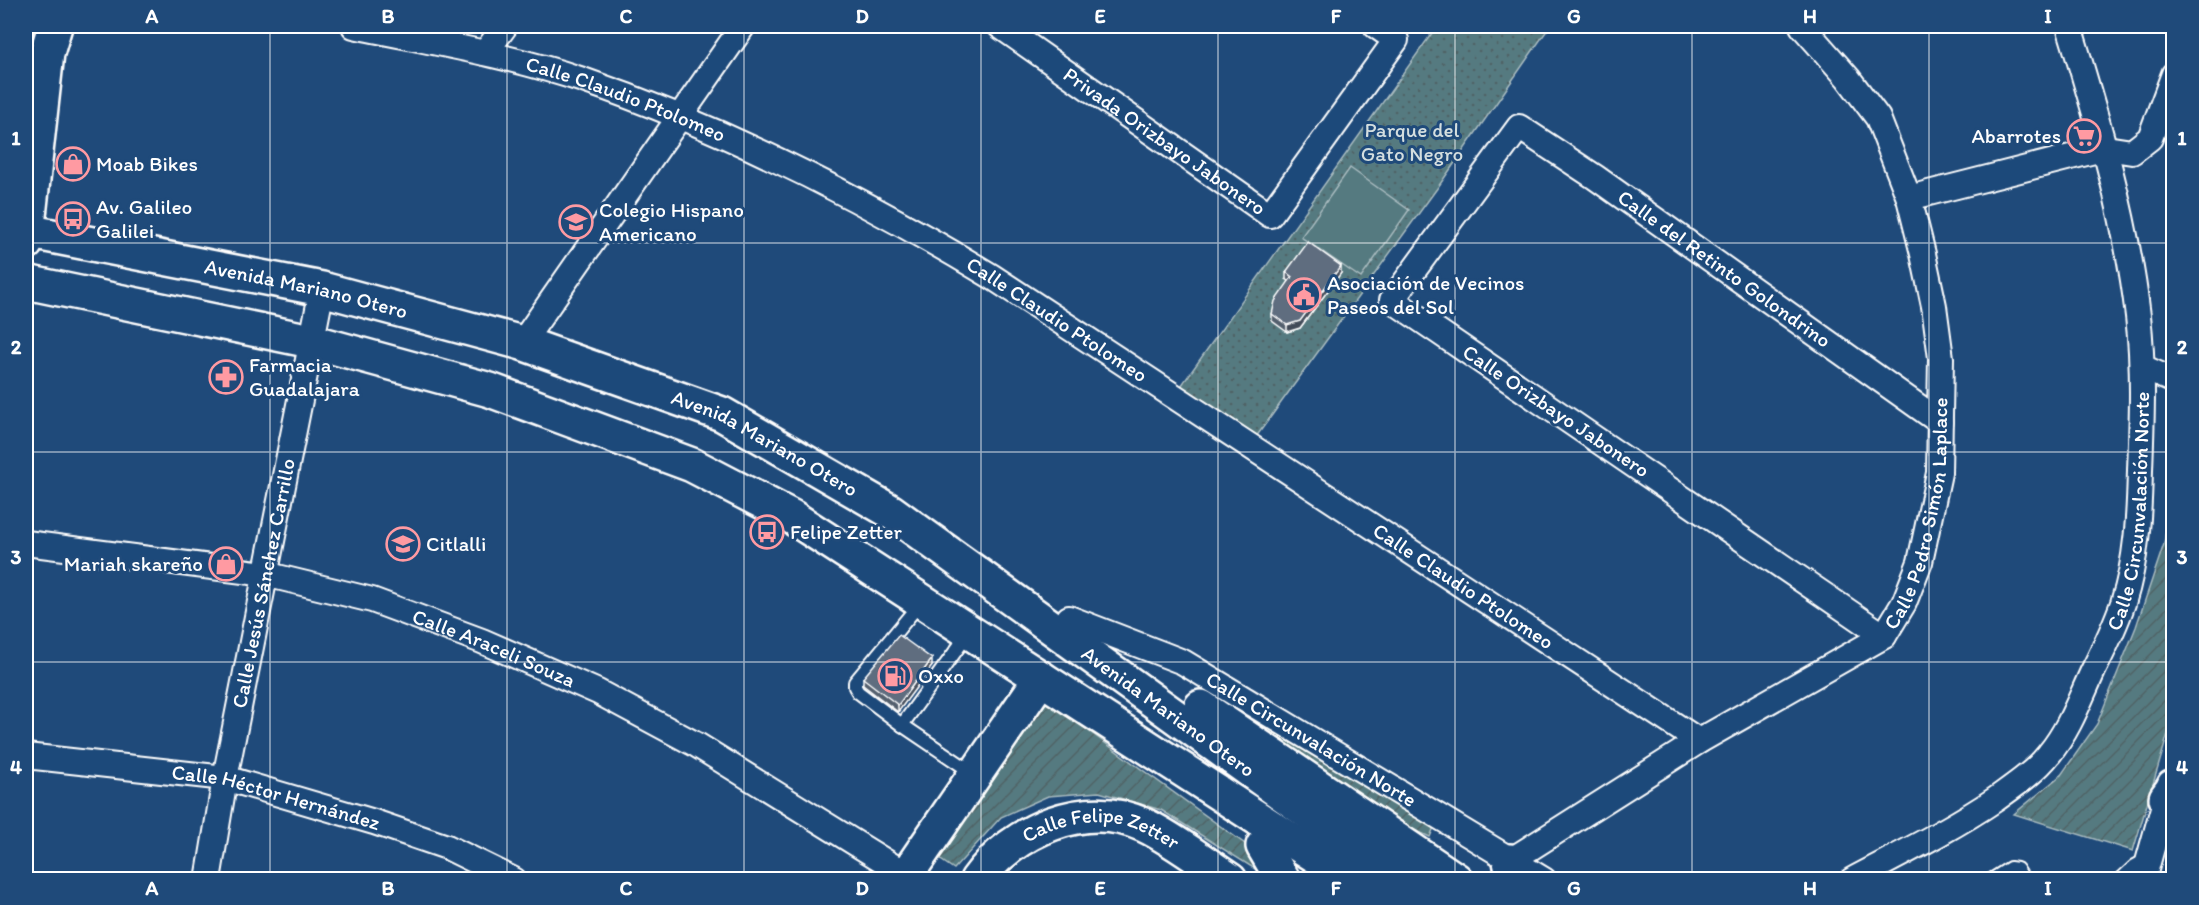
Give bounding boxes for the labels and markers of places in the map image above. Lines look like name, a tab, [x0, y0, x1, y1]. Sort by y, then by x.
supermarket icon: Abarrotes	[2066, 118, 2102, 154]
place label: Abarrotes	[1971, 123, 2061, 148]
shop icon: Moab Bikes	[55, 146, 91, 182]
place label: Moab Bikes	[96, 151, 198, 176]
place label: Av. Galileo Galilei	[96, 194, 192, 243]
place label: Colegio Hispano Americano	[599, 197, 744, 246]
bus stop icon: Av. Galileo Galilei	[55, 201, 91, 237]
school or university icon: Colegio Hispano Americano	[558, 204, 594, 240]
place label: Asociación de Vecinos Paseos del Sol	[1327, 270, 1524, 319]
public building icon: Asociación de Vecinos Paseos del Sol	[1286, 277, 1322, 313]
place label: Farmacia Guadalajara	[249, 352, 360, 401]
pharmacy icon: Farmacia Guadalajara	[208, 359, 244, 395]
bus stop icon: Felipe Zetter	[749, 514, 785, 550]
place label: Felipe Zetter	[790, 519, 903, 544]
school or university icon: Citlalli	[385, 526, 421, 562]
place label: Citlalli	[426, 531, 486, 556]
shop icon: Mariah skareño	[208, 546, 244, 582]
place label: Mariah skareño	[64, 551, 203, 576]
fuel station icon: Oxxo	[877, 658, 913, 694]
place label: Oxxo	[918, 663, 964, 688]

